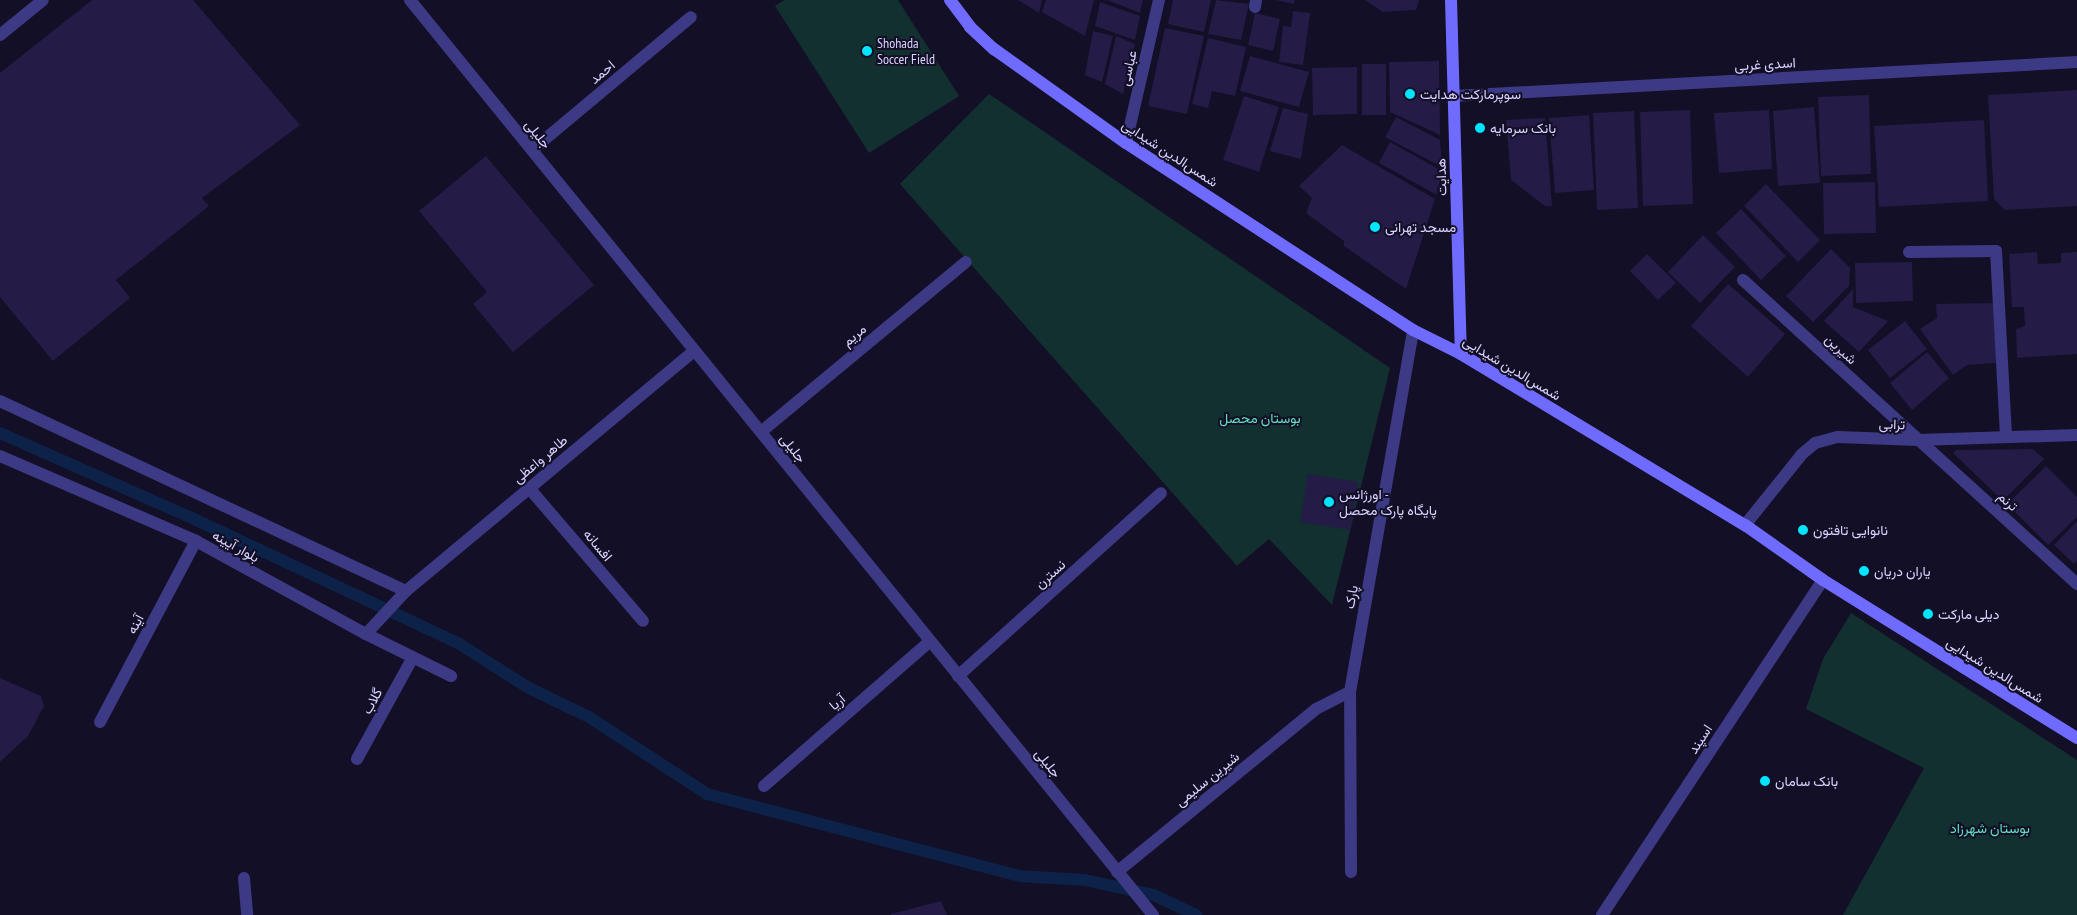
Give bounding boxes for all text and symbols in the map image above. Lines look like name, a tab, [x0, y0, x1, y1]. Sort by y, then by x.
place label: Shohada Soccer Field	[877, 35, 935, 68]
marker: Shohada Soccer Field	[861, 45, 873, 57]
street label: عباسی	[1116, 49, 1140, 87]
street label: اسدی غربی	[1734, 54, 1796, 74]
street label: احمد	[586, 57, 618, 87]
place label: سوپرمارکت هدایت	[1420, 86, 1521, 102]
marker: سوپرمارکت هدایت	[1404, 88, 1416, 100]
street label: جلیلی	[521, 116, 555, 152]
street label: شمس‌الدین شیدایی	[1119, 116, 1221, 190]
place label: بانک سرمایه	[1490, 120, 1556, 136]
marker: بانک سرمایه	[1474, 122, 1486, 134]
street label: هدایت	[1432, 158, 1450, 196]
place label: مسجد تهرانی	[1385, 219, 1456, 235]
marker: مسجد تهرانی	[1369, 221, 1381, 233]
street label: مریم	[839, 320, 869, 350]
street label: شیرین	[1822, 330, 1860, 368]
street label: شمس‌الدین شیدایی	[1460, 332, 1564, 404]
park label: بوستان محصل	[1219, 410, 1301, 426]
street label: ترابی	[1878, 415, 1906, 433]
street label: جلیلی	[776, 430, 810, 466]
street label: طاهر واعظی	[509, 431, 571, 487]
place label: اورژانس - پایگاه پارک محصل	[1339, 486, 1437, 518]
street label: ترنم	[1994, 488, 2022, 514]
marker: اورژانس - پایگاه پارک محصل	[1323, 496, 1335, 508]
place label: نانوایی تافتون	[1813, 522, 1888, 538]
marker: نانوایی تافتون	[1797, 524, 1809, 536]
street label: بلوار آیینه	[210, 526, 262, 566]
street label: افسانه	[580, 526, 616, 564]
street label: نسترن	[1031, 556, 1069, 592]
place label: یاران دریان	[1874, 563, 1931, 579]
marker: یاران دریان	[1858, 565, 1870, 577]
street label: پارک	[1341, 584, 1361, 610]
place label: دیلی مارکت	[1938, 606, 1999, 622]
marker: دیلی مارکت	[1922, 608, 1934, 620]
street label: آینه	[123, 611, 147, 637]
street label: شمس‌الدین شیدایی	[1943, 633, 2047, 707]
street label: گلاب	[358, 685, 386, 717]
street label: آریا	[825, 690, 849, 714]
street label: اسپند	[1684, 721, 1716, 757]
street label: جلیلی	[1031, 745, 1065, 781]
street label: شیرین سلیمی	[1171, 748, 1243, 810]
place label: بانک سامان	[1775, 773, 1838, 789]
marker: بانک سامان	[1759, 775, 1771, 787]
park label: بوستان شهرزاد	[1950, 820, 2030, 836]

